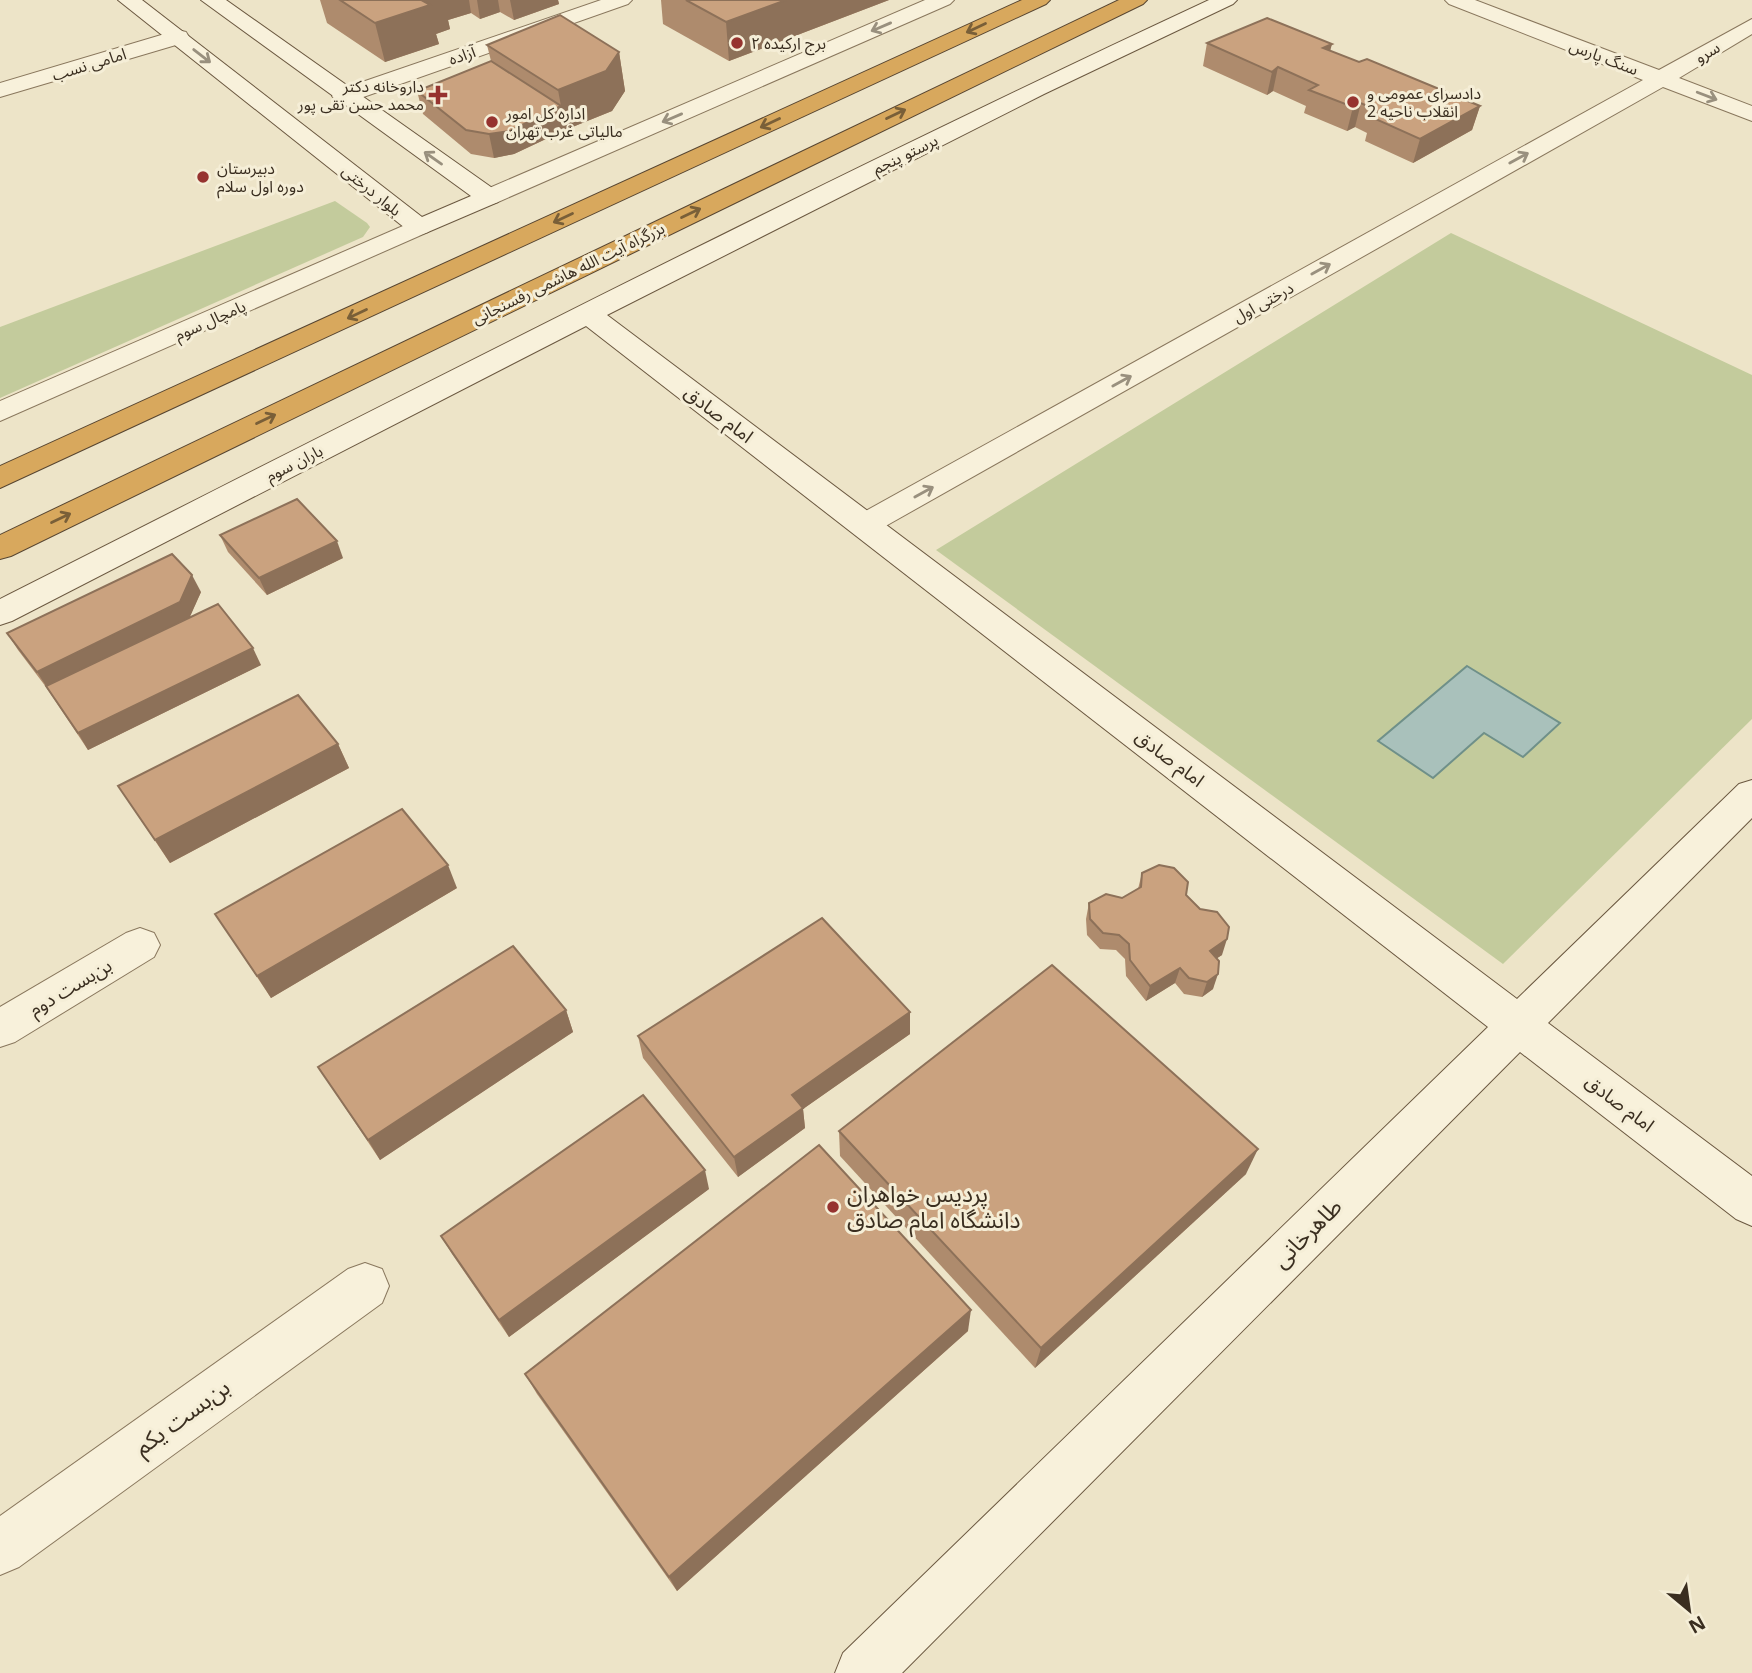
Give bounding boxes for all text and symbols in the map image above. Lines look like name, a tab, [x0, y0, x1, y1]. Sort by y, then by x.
one-way arrow	[871, 21, 892, 34]
one-way arrow	[966, 21, 987, 35]
place label: برج ارکیده ۲	[751, 27, 826, 61]
street label: سنگ پارس	[1564, 29, 1643, 87]
street label: سرو	[1688, 32, 1727, 74]
street label: آزاده	[444, 35, 482, 76]
marker: برج ارکیده ۲	[729, 35, 745, 51]
street label: امامی نسب	[48, 38, 131, 92]
one-way arrow	[193, 49, 211, 64]
place label: داروخانه دکتر محمد حسن تقی پور	[297, 70, 424, 122]
place label: دادسرای عمومی و انقلاب ناحیه 2	[1367, 77, 1481, 129]
marker: داروخانه دکتر محمد حسن تقی پور	[430, 87, 446, 103]
one-way arrow	[1695, 91, 1717, 104]
marker: دادسرای عمومی و انقلاب ناحیه 2	[1345, 94, 1361, 110]
place label: اداره کل امور مالیاتی غرب تهران	[505, 97, 623, 149]
one-way arrow	[885, 106, 906, 120]
one-way arrow	[662, 112, 683, 125]
marker: اداره کل امور مالیاتی غرب تهران	[484, 114, 500, 130]
one-way arrow	[759, 117, 781, 130]
street label: پرستو پنجم	[866, 124, 944, 186]
one-way arrow	[424, 151, 443, 166]
one-way arrow	[1509, 151, 1529, 165]
place label: دبیرستان دوره اول سلام	[217, 152, 304, 204]
street label: بلوار درختی	[333, 155, 409, 226]
marker: دبیرستان دوره اول سلام	[195, 169, 211, 185]
one-way arrow	[680, 205, 701, 219]
street label: بزرگراه آیت الله هاشمی رفسنجانی	[466, 212, 671, 336]
one-way arrow	[553, 212, 574, 225]
one-way arrow	[1310, 262, 1331, 275]
street label: درختی اول	[1226, 272, 1301, 334]
street label: پامچال سوم	[169, 290, 252, 352]
one-way arrow	[346, 308, 368, 321]
one-way arrow	[1112, 374, 1132, 388]
street label: امام صادق	[674, 375, 763, 455]
one-way arrow	[255, 411, 276, 425]
street label: باران سوم	[259, 435, 329, 493]
one-way arrow	[913, 485, 934, 498]
one-way arrow	[50, 511, 71, 524]
street label: امام صادق	[1125, 719, 1214, 799]
street label: بن‌بست دوم	[20, 947, 121, 1029]
street label: امام صادق	[1575, 1064, 1664, 1144]
place label: پردیس خواهران دانشگاه امام صادق	[847, 1170, 1020, 1245]
street label: طاهرخانی	[1259, 1185, 1355, 1281]
marker: پردیس خواهران دانشگاه امام صادق	[825, 1199, 841, 1215]
street label: بن‌بست یکم	[123, 1365, 242, 1470]
north arrow	[1654, 1575, 1724, 1645]
text: N	[1680, 1603, 1713, 1645]

